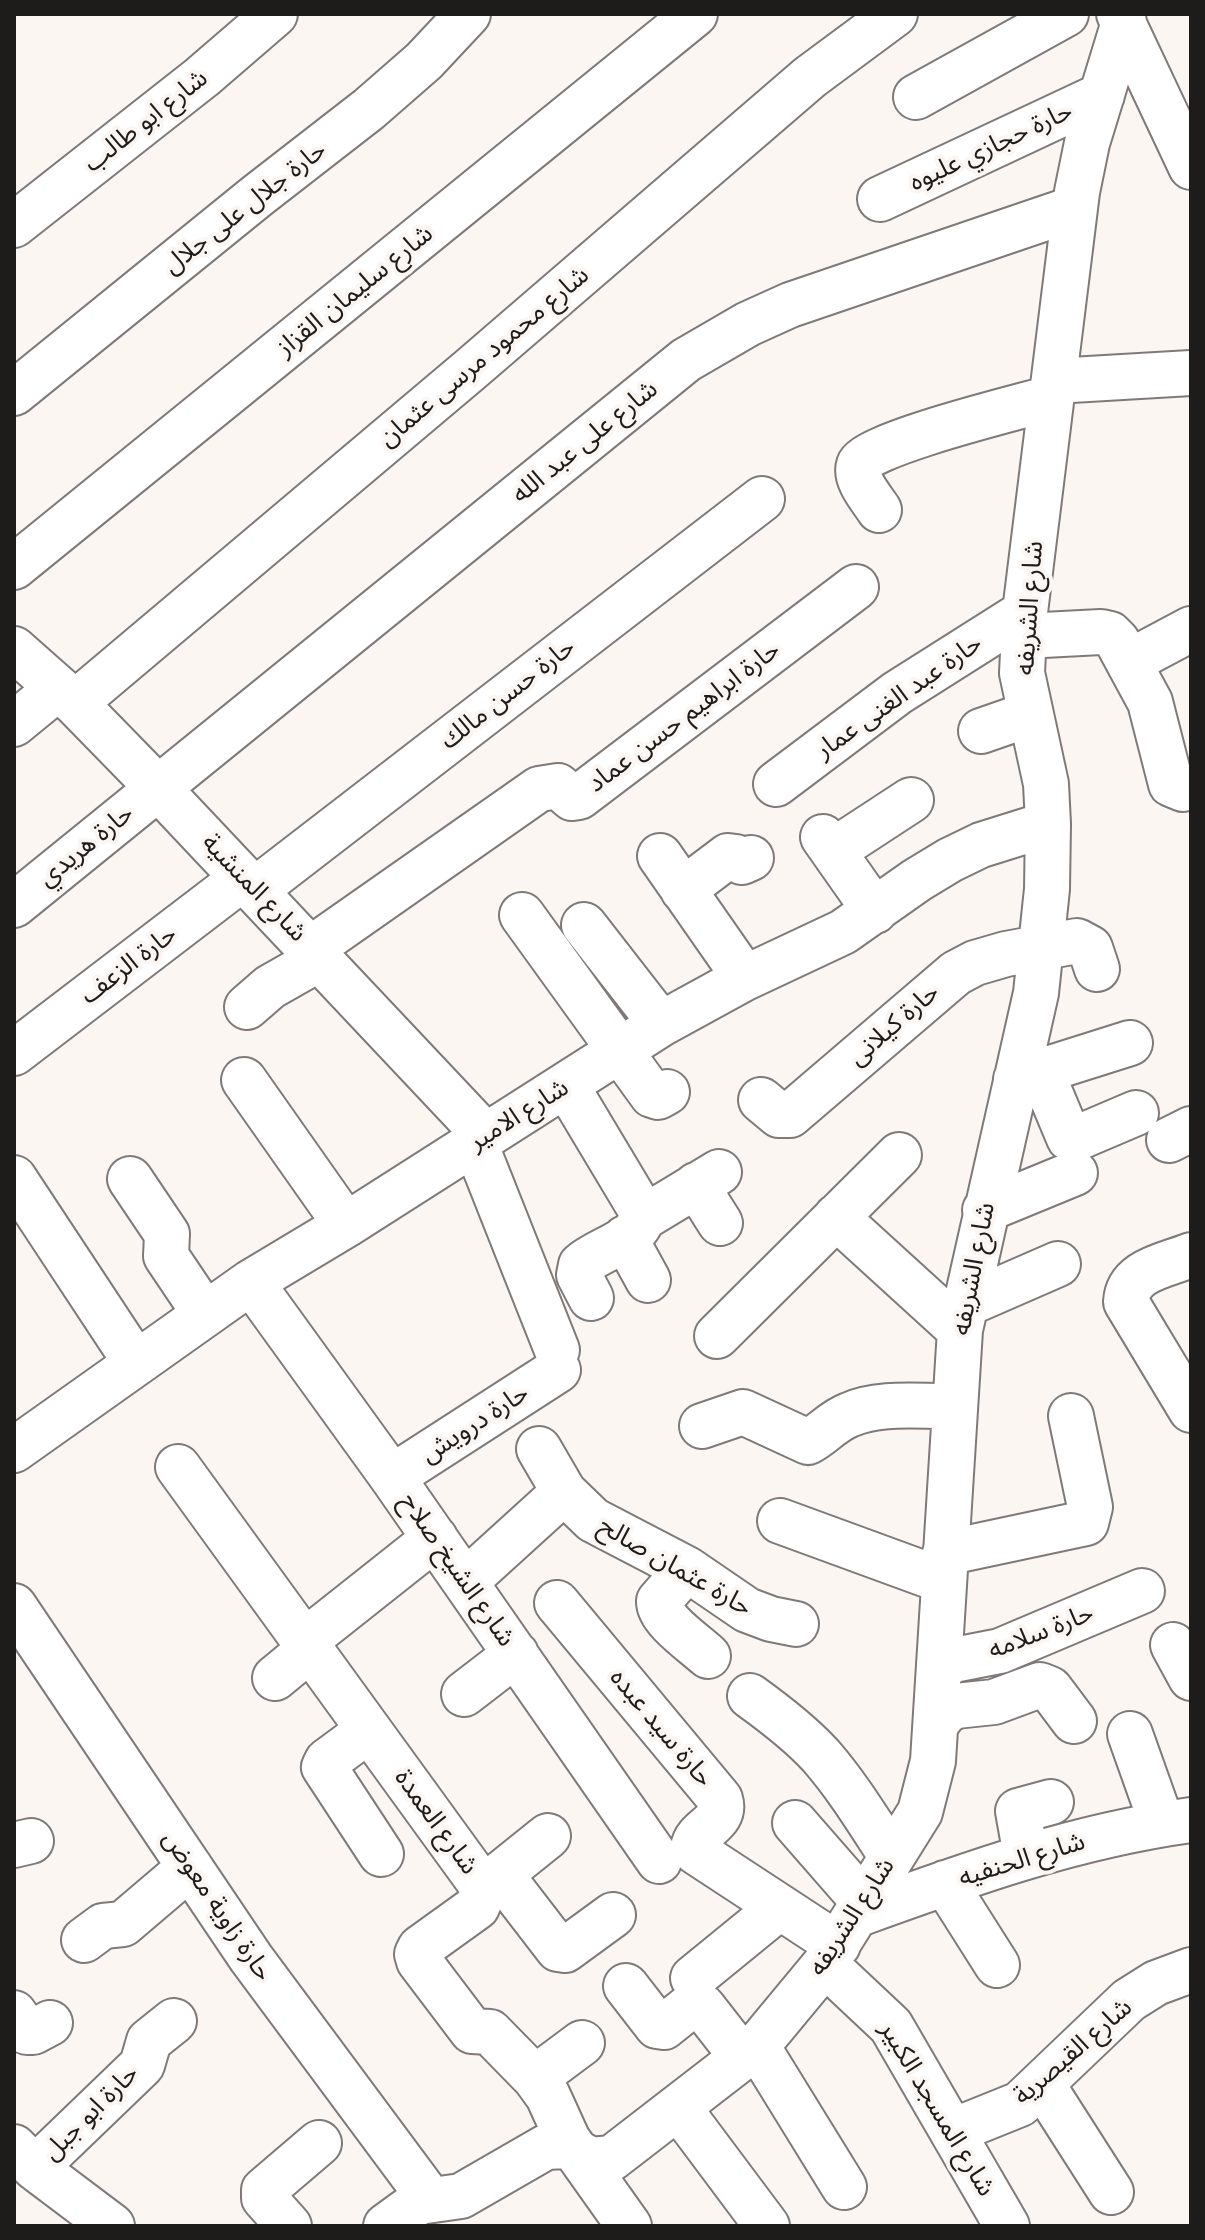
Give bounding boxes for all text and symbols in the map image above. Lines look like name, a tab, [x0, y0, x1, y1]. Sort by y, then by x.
street label: شارع ابو طالب	[78, 63, 214, 179]
street label: حارة حجازي عليوه	[904, 96, 1078, 198]
street label: حارة جلال على جلال	[157, 135, 333, 281]
street label: شارع سليمان القزاز	[270, 218, 440, 364]
street label: شارع محمود مرسى عثمان	[372, 260, 596, 454]
street label: شارع على عبد الله	[506, 374, 664, 510]
street label: شارع الشريفه	[1010, 540, 1050, 676]
street label: حارة عبد الغنى عمار	[810, 628, 988, 766]
street label: حارة حسن مالك	[434, 632, 582, 756]
street label: حارة ابراهيم حسن عماد	[582, 634, 786, 800]
street label: حارة هريدي	[32, 798, 140, 894]
street label: شارع المنشية	[195, 827, 313, 949]
street label: حارة الزعف	[75, 919, 183, 1011]
street label: حارة كيلانى	[842, 977, 946, 1073]
street label: شارع الامير	[463, 1072, 575, 1158]
street label: شارع الشريفه	[946, 1200, 1002, 1338]
street label: حارة درويش	[415, 1378, 535, 1470]
street label: شارع الشيخ صلاح	[393, 1487, 521, 1653]
street label: حارة عثمان صالح	[593, 1510, 757, 1624]
street label: حارة سلامه	[984, 1598, 1098, 1666]
street label: حارة سيد عبده	[603, 1663, 719, 1793]
street label: شارع العمدة	[387, 1763, 485, 1881]
street label: حارة زاوية معوض	[155, 1825, 279, 1987]
street label: شارع الحنفيه	[955, 1826, 1089, 1894]
street label: شارع الشريفه	[802, 1852, 902, 1982]
street label: شارع القيصرية	[1007, 1992, 1139, 2112]
street label: شارع المسجد الكبير	[872, 2016, 1002, 2202]
street label: حارة ابو جبل	[37, 2059, 145, 2167]

